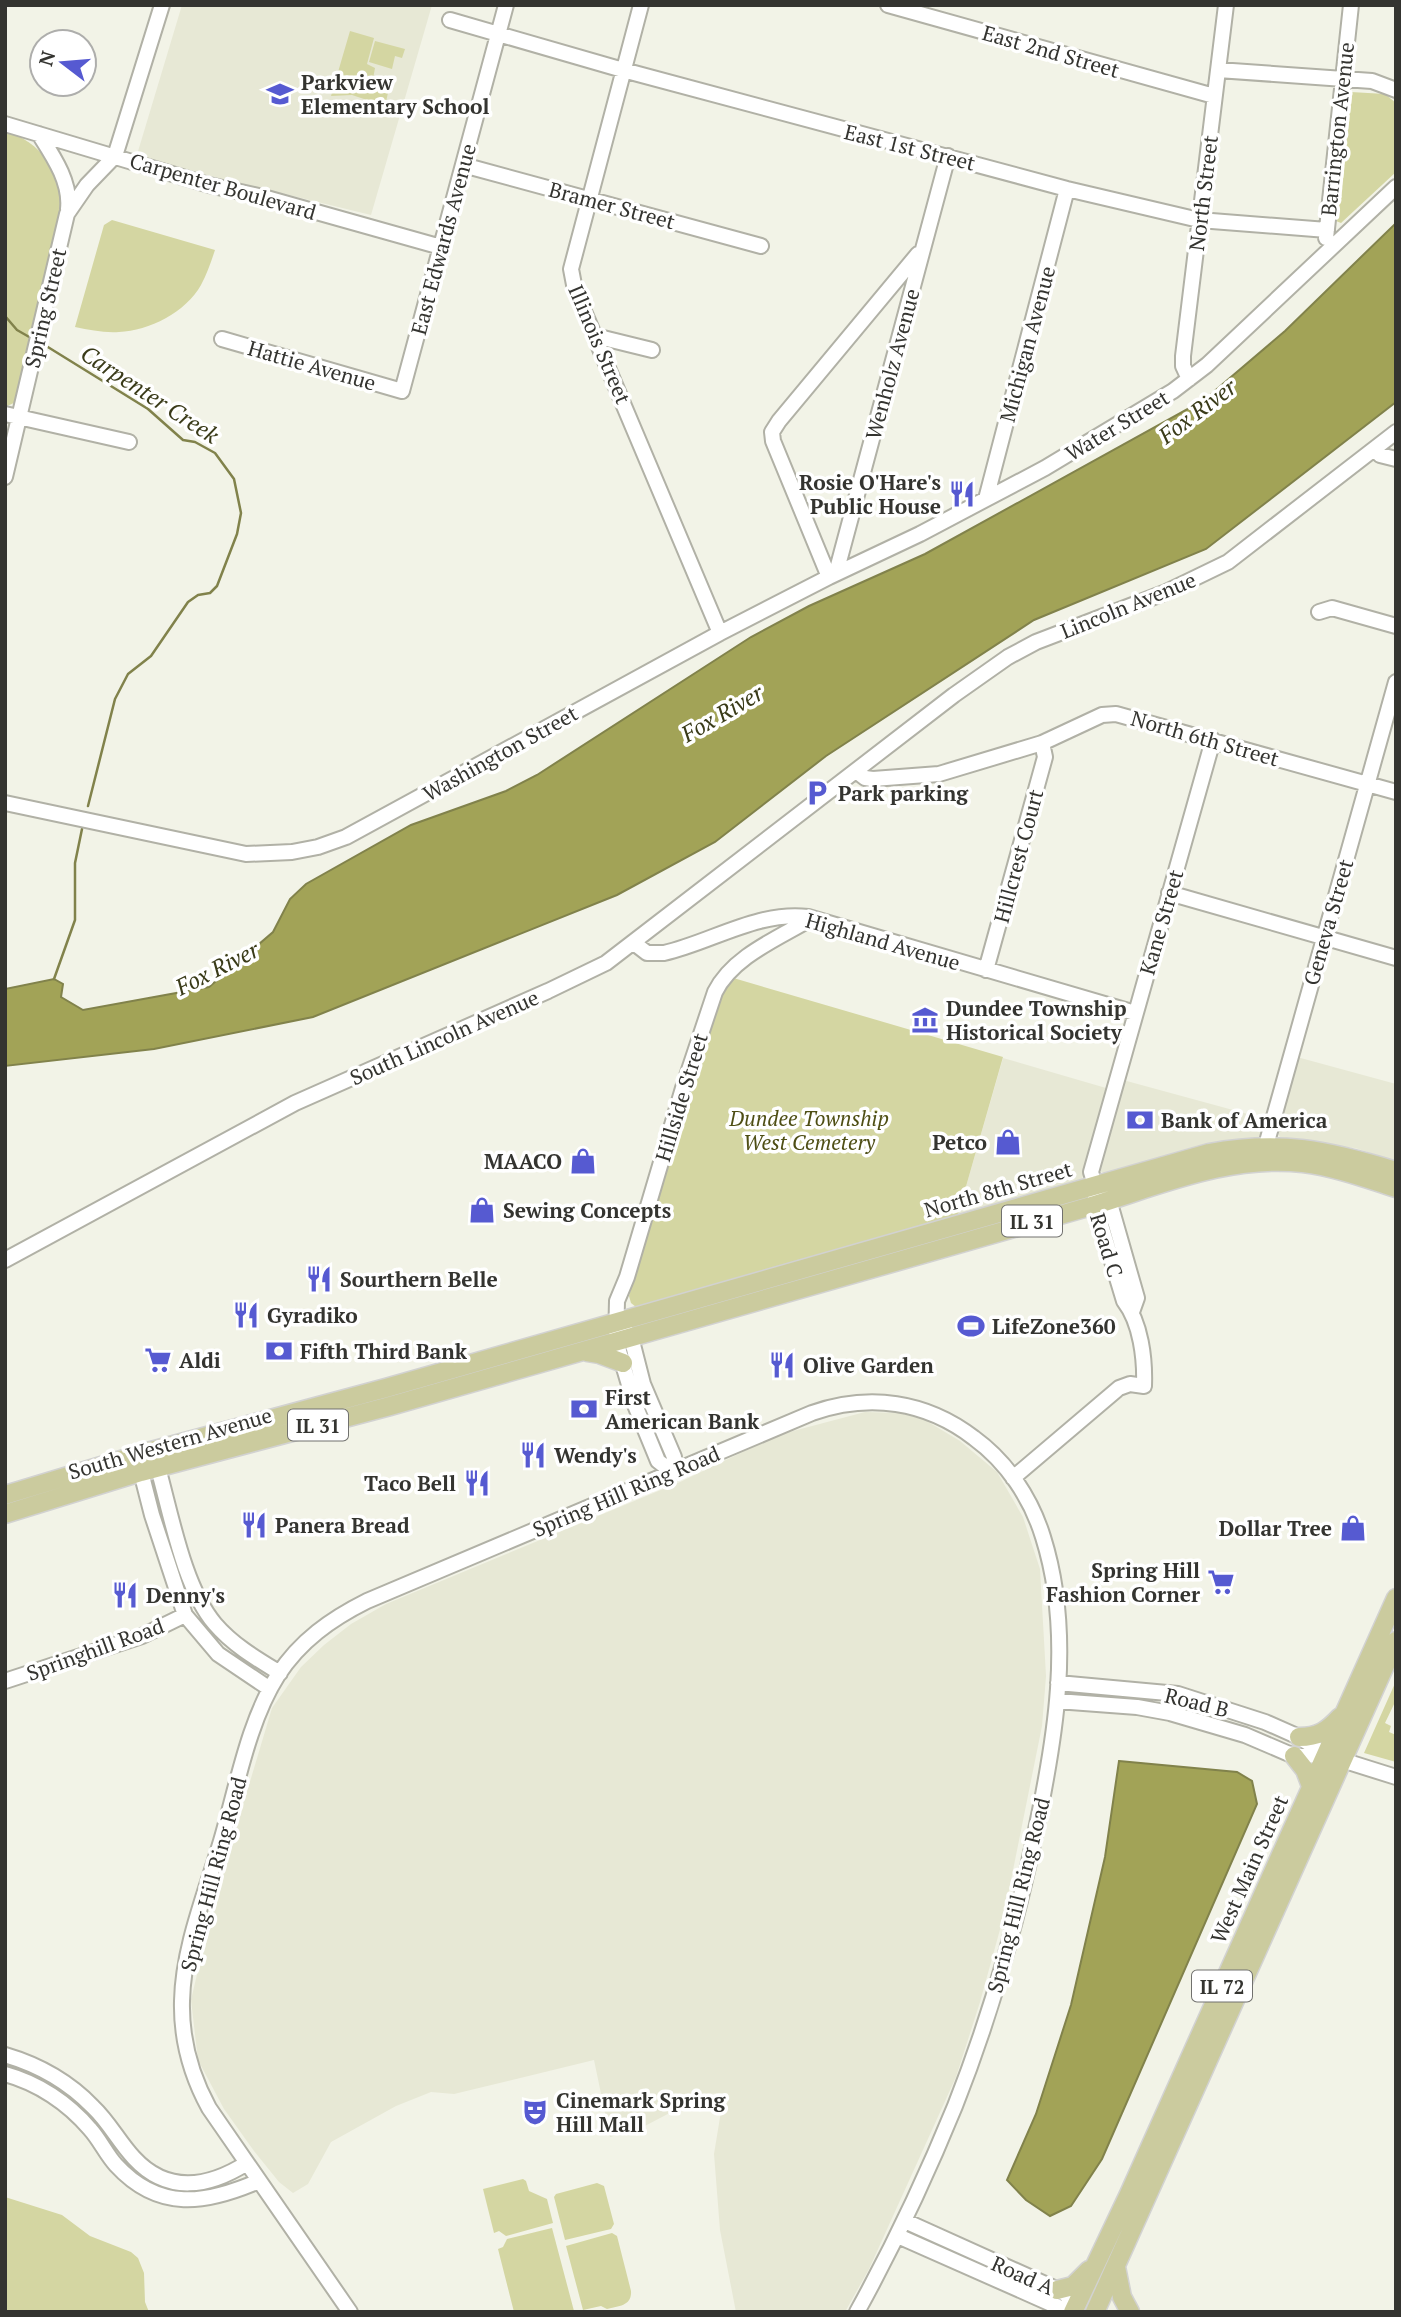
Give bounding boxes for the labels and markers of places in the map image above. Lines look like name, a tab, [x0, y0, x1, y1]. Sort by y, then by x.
place label: Parkview Elementary School	[301, 68, 489, 120]
school or university icon: Parkview Elementary School	[265, 79, 295, 109]
place label: Rosie O'Hare's Public House	[799, 468, 941, 520]
restaurant icon: Rosie O'Hare's Public House	[947, 479, 977, 509]
parking icon: Park parking	[802, 778, 832, 808]
place label: Park parking	[838, 779, 969, 807]
place label: Dundee Township Historical Society	[946, 994, 1127, 1046]
museum icon: Dundee Township Historical Society	[910, 1005, 940, 1035]
bank icon: Bank of America	[1125, 1105, 1155, 1135]
place label: Bank of America	[1161, 1106, 1328, 1134]
shop icon: Petco	[993, 1127, 1023, 1157]
place label: Petco	[932, 1128, 987, 1156]
shop icon: MAACO	[568, 1146, 598, 1176]
place label: MAACO	[484, 1147, 562, 1175]
shop icon: Sewing Concepts	[467, 1195, 497, 1225]
place label: Sewing Concepts	[503, 1196, 671, 1224]
restaurant icon: Sourthern Belle	[304, 1264, 334, 1294]
place label: Sourthern Belle	[340, 1265, 498, 1293]
restaurant icon: Gyradiko	[231, 1300, 261, 1330]
place label: Gyradiko	[267, 1301, 358, 1329]
sports icon: LifeZone360	[956, 1311, 986, 1341]
place label: LifeZone360	[992, 1312, 1116, 1340]
bank icon: Fifth Third Bank	[264, 1336, 294, 1366]
place label: Fifth Third Bank	[300, 1337, 468, 1365]
supermarket icon: Aldi	[143, 1345, 173, 1375]
place label: Aldi	[179, 1346, 221, 1374]
restaurant icon: Olive Garden	[767, 1350, 797, 1380]
place label: Olive Garden	[803, 1351, 934, 1379]
place label: First American Bank	[605, 1383, 760, 1435]
bank icon: First American Bank	[569, 1394, 599, 1424]
restaurant icon: Wendy's	[518, 1440, 548, 1470]
place label: Wendy's	[554, 1441, 637, 1469]
restaurant icon: Taco Bell	[462, 1468, 492, 1498]
place label: Taco Bell	[364, 1469, 456, 1497]
restaurant icon: Panera Bread	[239, 1510, 269, 1540]
place label: Panera Bread	[275, 1511, 410, 1539]
shop icon: Dollar Tree	[1338, 1513, 1368, 1543]
place label: Dollar Tree	[1219, 1514, 1332, 1542]
place label: Spring Hill Fashion Corner	[1046, 1556, 1200, 1608]
supermarket icon: Spring Hill Fashion Corner	[1206, 1567, 1236, 1597]
restaurant icon: Denny's	[110, 1580, 140, 1610]
place label: Denny's	[146, 1581, 225, 1609]
place label: Cinemark Spring Hill Mall	[556, 2086, 727, 2138]
theatre icon: Cinemark Spring Hill Mall	[520, 2097, 550, 2127]

